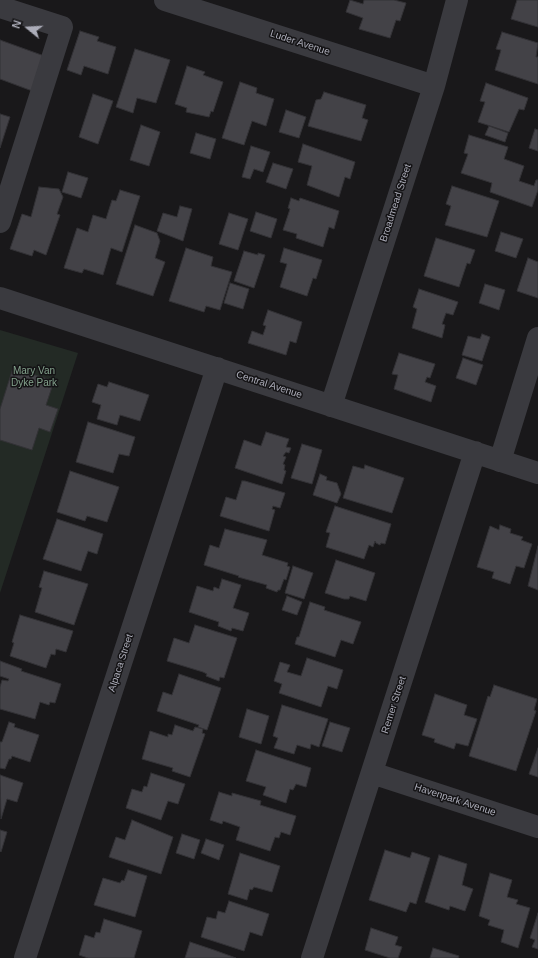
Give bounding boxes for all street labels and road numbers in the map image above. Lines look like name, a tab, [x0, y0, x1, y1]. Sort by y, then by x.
street label: Luder Avenue	[269, 28, 331, 58]
street label: Broadmead Street	[378, 163, 414, 243]
street label: Central Avenue	[234, 369, 304, 401]
street label: Alpaca Street	[106, 633, 136, 693]
street label: Remer Street	[379, 675, 409, 735]
street label: Havenpark Avenue	[413, 781, 497, 819]

